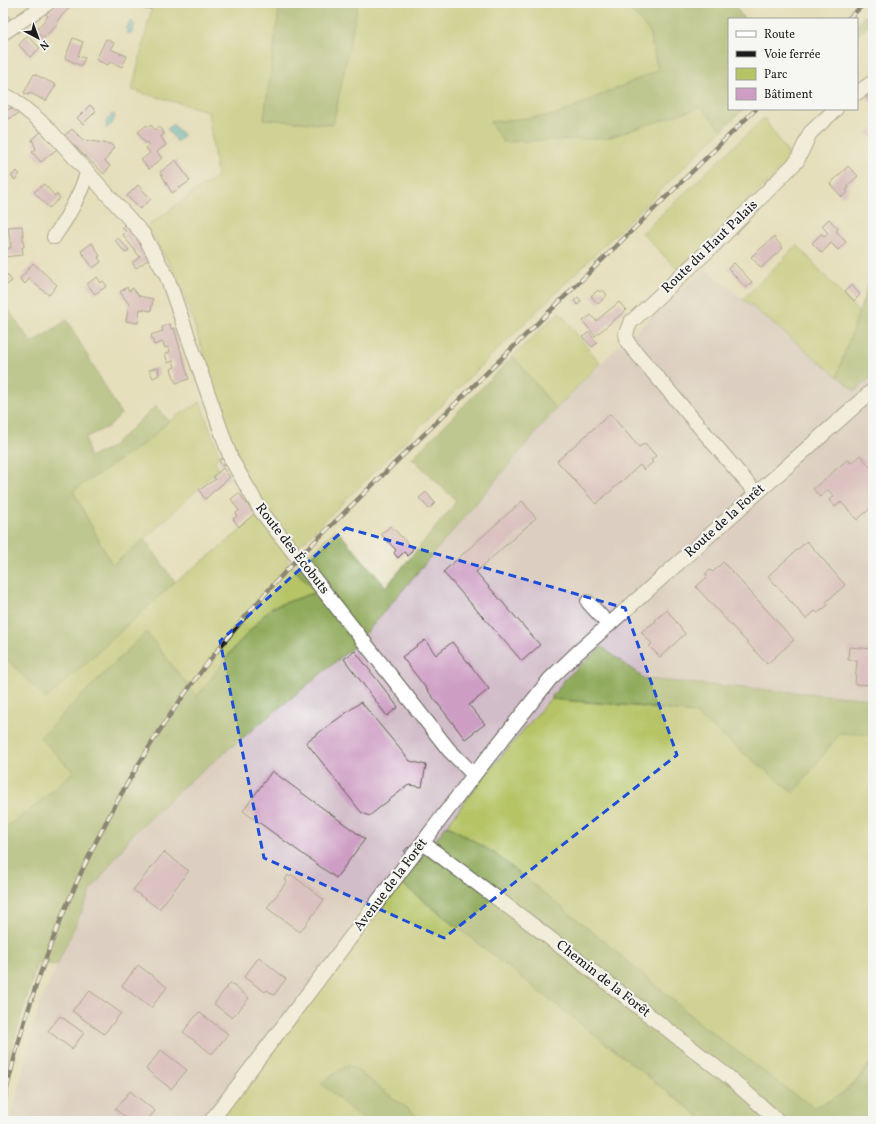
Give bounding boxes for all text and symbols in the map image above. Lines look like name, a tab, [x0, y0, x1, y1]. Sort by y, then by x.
north arrow	[18, 18, 58, 58]
legend	[728, 18, 858, 110]
text: Route	[764, 27, 795, 43]
text: N	[36, 36, 52, 53]
text: Voie ferrée	[764, 47, 821, 63]
text: Parc	[764, 67, 787, 83]
text: Bâtiment	[764, 87, 813, 103]
street label: Route du Haut Palais	[658, 196, 762, 298]
street label: Route de la Forêt	[681, 480, 769, 562]
street label: Route des Écobuts	[250, 500, 334, 598]
street label: Avenue de la Forêt	[350, 835, 432, 935]
street label: Chemin de la Forêt	[552, 936, 654, 1022]

